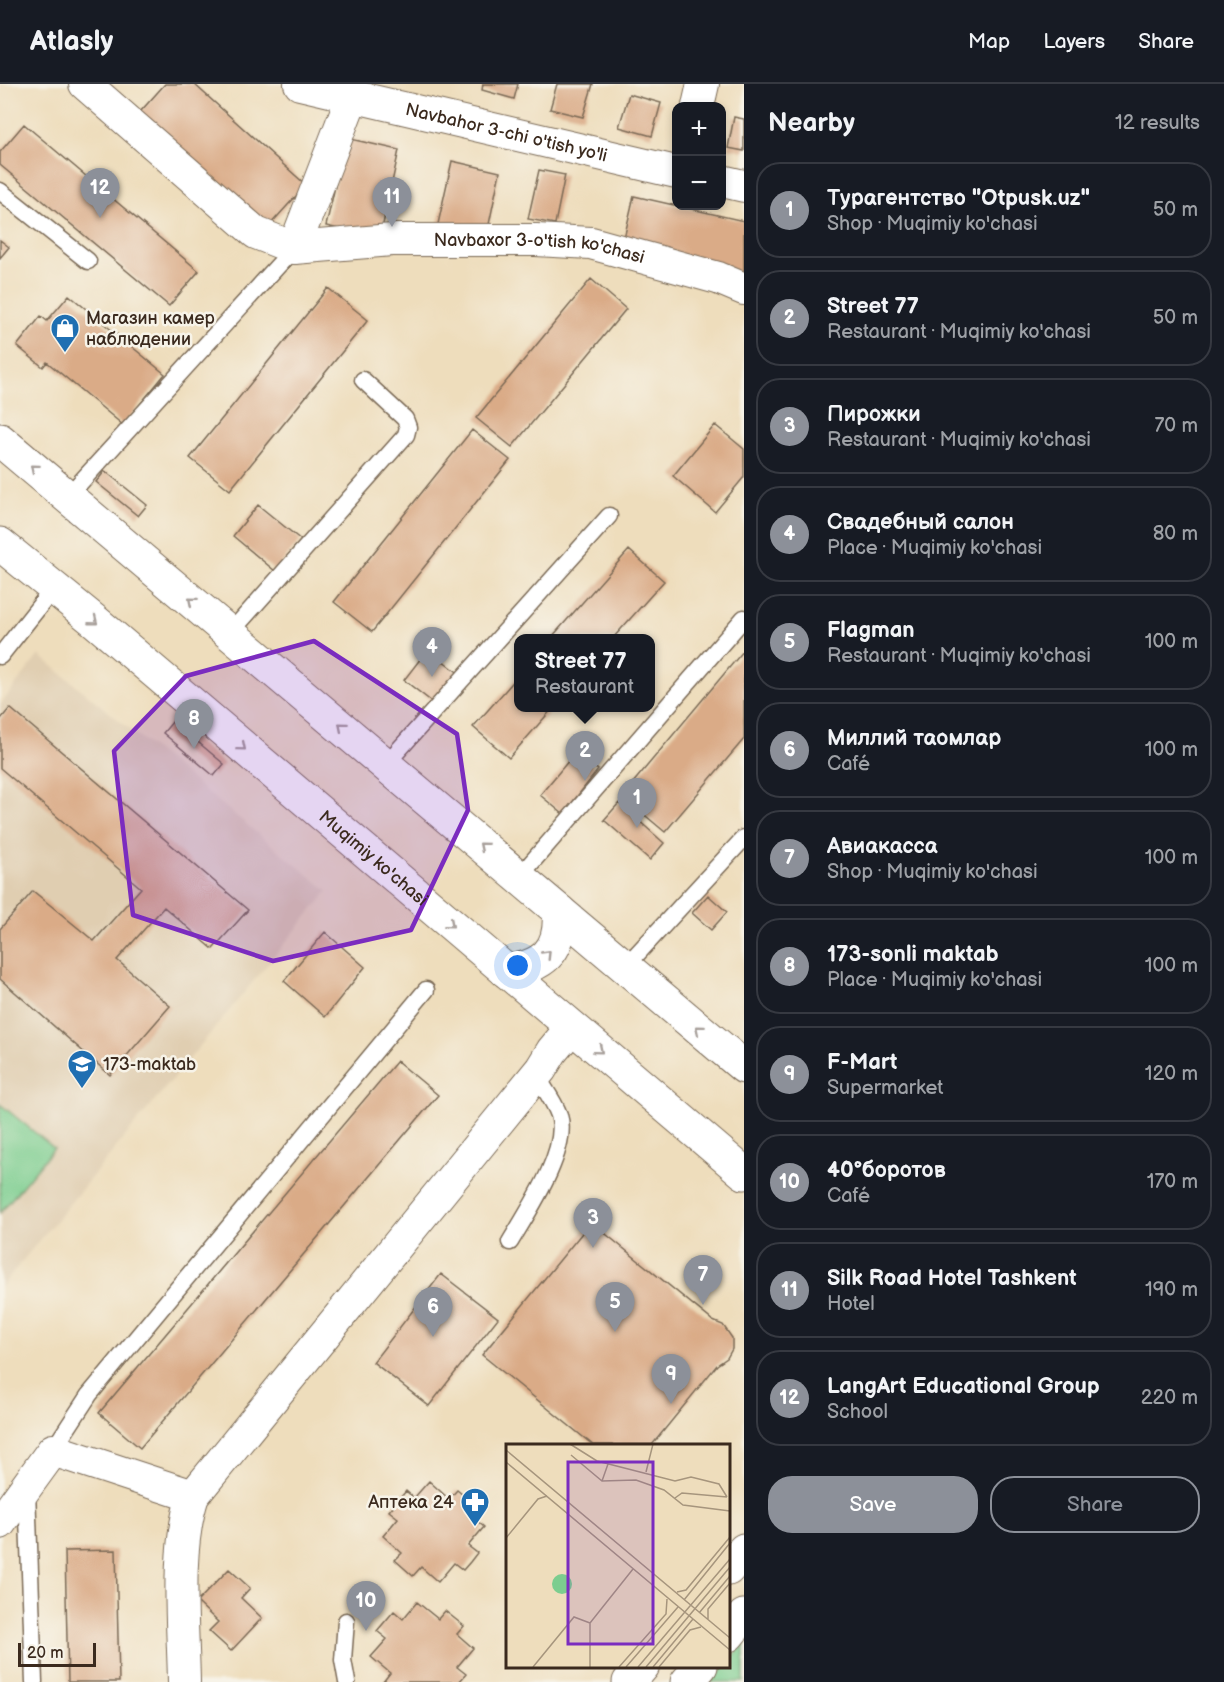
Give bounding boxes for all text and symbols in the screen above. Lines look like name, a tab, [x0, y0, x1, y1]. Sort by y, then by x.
text: Atlasly	[30, 25, 113, 58]
text: Map	[968, 29, 1010, 54]
text: Layers	[1043, 29, 1105, 54]
text: Share	[1138, 29, 1194, 54]
street label: Navbahor 3-chi o'tish yo'li	[403, 99, 609, 166]
map controls	[672, 102, 726, 210]
button: +	[672, 102, 726, 156]
text: Nearby	[768, 108, 855, 139]
text: 12 results	[1115, 111, 1200, 135]
button: −	[672, 156, 726, 210]
pin: 12	[80, 168, 120, 218]
pin: 11	[372, 178, 412, 227]
text: Турагентство "Otpusk.uz"	[827, 185, 1090, 212]
text: 1	[785, 198, 794, 222]
text: 50 m	[1153, 198, 1198, 222]
text: Shop · Muqimiy ko'chasi	[827, 212, 1038, 236]
street label: Navbaxor 3-o'tish ko'chasi	[434, 229, 647, 268]
text: Street 77	[827, 293, 919, 320]
text: 2	[784, 306, 795, 330]
text: 50 m	[1153, 306, 1198, 330]
place label: Магазин камер наблюдении	[86, 308, 215, 350]
shop icon: Магазин камер наблюдении	[49, 312, 81, 354]
text: Restaurant · Muqimiy ko'chasi	[827, 320, 1091, 344]
text: Пирожки	[827, 401, 921, 428]
text: 3	[784, 414, 795, 438]
text: 70 m	[1154, 414, 1198, 438]
text: Restaurant · Muqimiy ko'chasi	[827, 428, 1091, 452]
one-way arrow	[30, 464, 41, 475]
text: Свадебный салон	[827, 509, 1014, 536]
text: 4	[784, 522, 795, 546]
text: 80 m	[1153, 522, 1198, 546]
text: Place · Muqimiy ko'chasi	[827, 536, 1042, 560]
one-way arrow	[188, 597, 199, 608]
one-way arrow	[87, 613, 98, 624]
text: Flagman	[827, 617, 915, 644]
pin: 4	[412, 628, 452, 677]
text: 5	[784, 630, 795, 654]
text: 100 m	[1145, 630, 1198, 654]
popup	[514, 634, 655, 712]
text: Restaurant · Muqimiy ko'chasi	[827, 644, 1091, 668]
text: Street 77	[535, 648, 627, 675]
text: Restaurant	[535, 675, 634, 699]
pin: 8	[174, 700, 214, 749]
one-way arrow	[338, 723, 349, 734]
text: Миллий таомлар	[827, 725, 1001, 752]
pin: 2	[566, 732, 604, 781]
text: 6	[783, 738, 796, 762]
text: 100 m	[1145, 738, 1198, 762]
one-way arrow	[235, 740, 246, 751]
text: Café	[827, 752, 870, 776]
pin: 1	[618, 778, 656, 828]
street label: Muqimiy ko'chasi	[315, 806, 432, 910]
text: Авиакасса	[827, 833, 937, 860]
one-way arrow	[479, 842, 490, 853]
text: 7	[784, 846, 795, 870]
text: 100 m	[1145, 846, 1198, 870]
text: Shop · Muqimiy ko'chasi	[827, 860, 1038, 884]
one-way arrow	[443, 917, 454, 928]
text: 173-sonli maktab	[827, 941, 999, 968]
one-way arrow	[540, 950, 551, 960]
your location	[503, 951, 532, 980]
text: 8	[783, 954, 796, 978]
text: 100 m	[1145, 954, 1198, 978]
text: Place · Muqimiy ko'chasi	[827, 968, 1042, 992]
one-way arrow	[695, 1025, 706, 1036]
one-way arrow	[592, 1043, 603, 1054]
school or university icon: 173-maktab	[66, 1048, 98, 1090]
text: F-Mart	[827, 1049, 897, 1076]
place label: 173-maktab	[103, 1054, 196, 1075]
text: 9	[784, 1062, 795, 1086]
text: 120 m	[1145, 1062, 1198, 1086]
text: Supermarket	[827, 1076, 943, 1100]
text: 40°боротов	[827, 1157, 946, 1184]
text: 10	[779, 1170, 800, 1194]
text: 170 m	[1147, 1170, 1198, 1194]
text: Café	[827, 1184, 870, 1208]
pin: 3	[574, 1198, 612, 1248]
pin: 7	[684, 1256, 722, 1305]
text: Silk Road Hotel Tashkent	[827, 1265, 1077, 1292]
text: 11	[781, 1278, 798, 1302]
text: 190 m	[1145, 1278, 1198, 1302]
pin: 5	[596, 1282, 634, 1332]
pin: 6	[414, 1288, 452, 1337]
text: Hotel	[827, 1292, 875, 1316]
pin: 9	[652, 1354, 690, 1404]
text: LangArt Educational Group	[827, 1373, 1100, 1400]
text: 12	[779, 1386, 800, 1410]
text: 220 m	[1141, 1386, 1198, 1410]
text: School	[827, 1400, 888, 1424]
inset map	[506, 1444, 729, 1667]
button: Save	[768, 1476, 978, 1533]
button: Share	[990, 1476, 1200, 1533]
pharmacy icon: Аптека 24	[459, 1486, 491, 1528]
place label: Аптека 24	[367, 1492, 454, 1513]
pin: 10	[346, 1582, 386, 1631]
scale bar	[18, 1640, 96, 1668]
text: 20 m	[27, 1644, 63, 1663]

